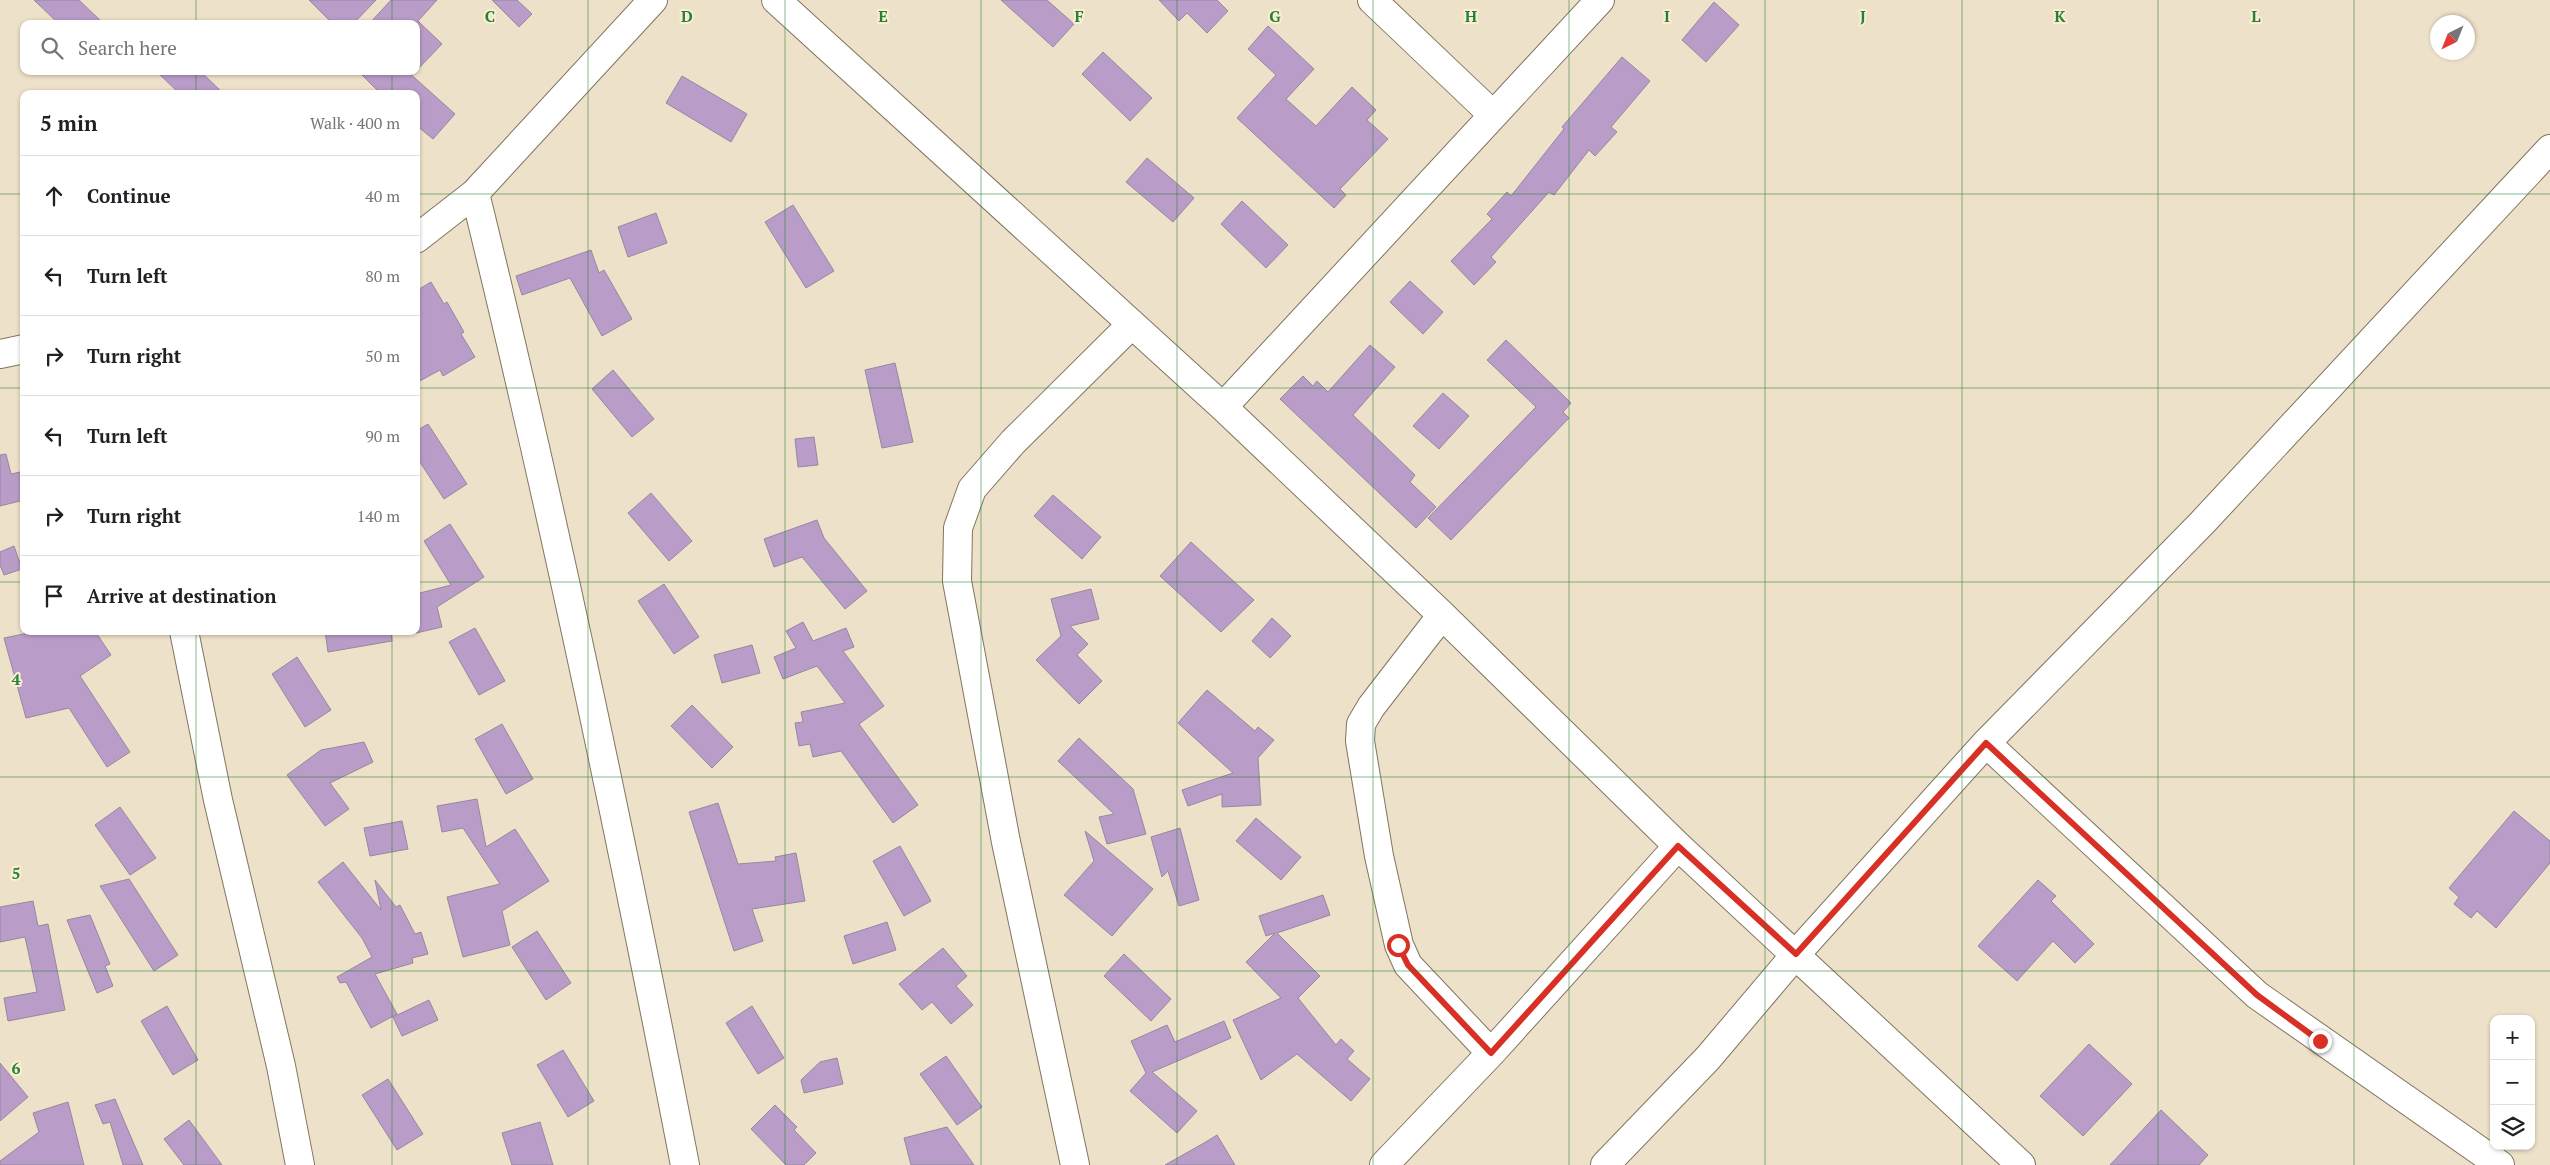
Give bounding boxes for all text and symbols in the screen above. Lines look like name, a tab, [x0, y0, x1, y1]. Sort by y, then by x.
text: C	[485, 5, 495, 27]
text: D	[681, 5, 693, 27]
text: E	[878, 5, 888, 27]
text: F	[1074, 5, 1084, 27]
text: G	[1269, 5, 1281, 27]
text: H	[1465, 5, 1477, 27]
text: I	[1664, 5, 1670, 27]
text: J	[1860, 5, 1866, 27]
text: K	[2054, 5, 2066, 27]
text: L	[2251, 5, 2261, 27]
north arrow	[2430, 15, 2475, 60]
search box	[20, 20, 420, 75]
icon: search	[38, 34, 66, 62]
text: Search here	[78, 35, 177, 60]
text: 5 min	[40, 109, 97, 137]
text: Walk · 400 m	[310, 112, 400, 134]
icon: ahead	[40, 182, 68, 210]
text: Continue	[87, 183, 171, 208]
text: 40 m	[365, 185, 400, 207]
icon: left	[40, 262, 68, 290]
text: Turn left	[87, 263, 168, 288]
text: 80 m	[365, 265, 400, 287]
icon: right	[40, 342, 68, 370]
text: Turn right	[87, 343, 181, 368]
text: 50 m	[365, 345, 400, 367]
icon: left	[40, 422, 68, 450]
text: Turn left	[87, 423, 168, 448]
text: 90 m	[365, 425, 400, 447]
icon: right	[40, 502, 68, 530]
text: Turn right	[87, 503, 181, 528]
text: 140 m	[357, 505, 400, 527]
icon: arrive	[40, 582, 68, 610]
text: Arrive at destination	[87, 583, 276, 608]
text: 4	[11, 668, 21, 690]
text: 5	[11, 862, 21, 884]
route start	[1387, 934, 1410, 957]
map controls	[2490, 1015, 2535, 1150]
button: +	[2490, 1015, 2535, 1060]
route end	[2309, 1030, 2332, 1053]
text: 6	[11, 1057, 21, 1079]
button: −	[2490, 1060, 2535, 1105]
button: layers	[2490, 1105, 2535, 1150]

